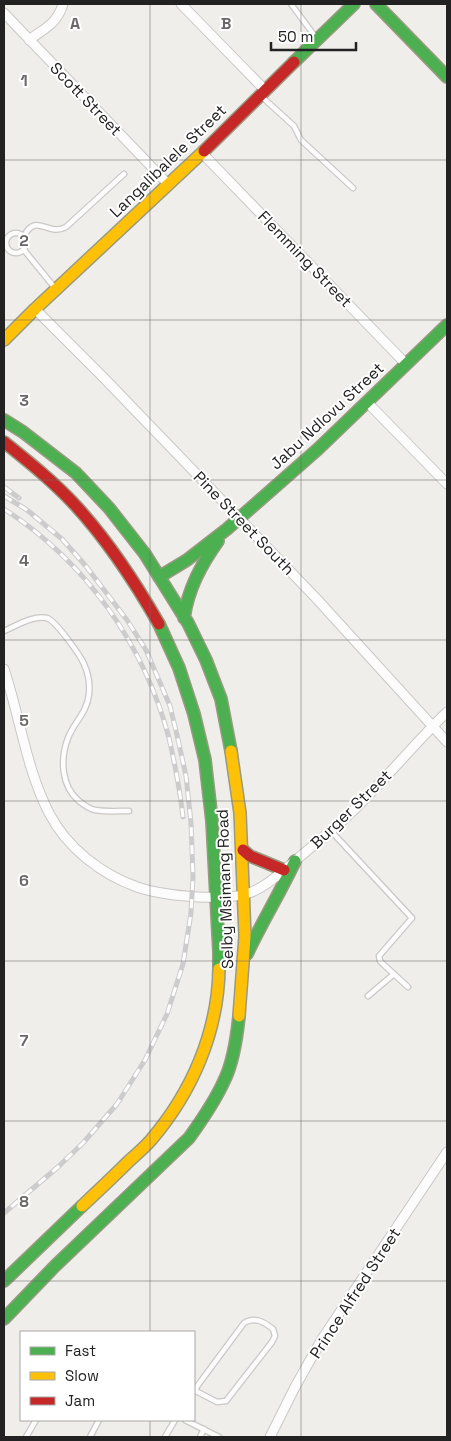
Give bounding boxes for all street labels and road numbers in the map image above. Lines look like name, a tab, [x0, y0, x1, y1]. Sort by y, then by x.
street label: Scott Street	[46, 58, 126, 140]
street label: Langalibalele Street	[105, 100, 231, 222]
street label: Flemming Street	[253, 206, 357, 312]
street label: Jabu Ndlovu Street	[266, 358, 388, 474]
street label: Pine Street South	[189, 467, 299, 579]
street label: Burger Street	[306, 765, 396, 853]
street label: Selby Msimang Road	[212, 809, 238, 969]
street label: Prince Alfred Street	[305, 1224, 405, 1362]

